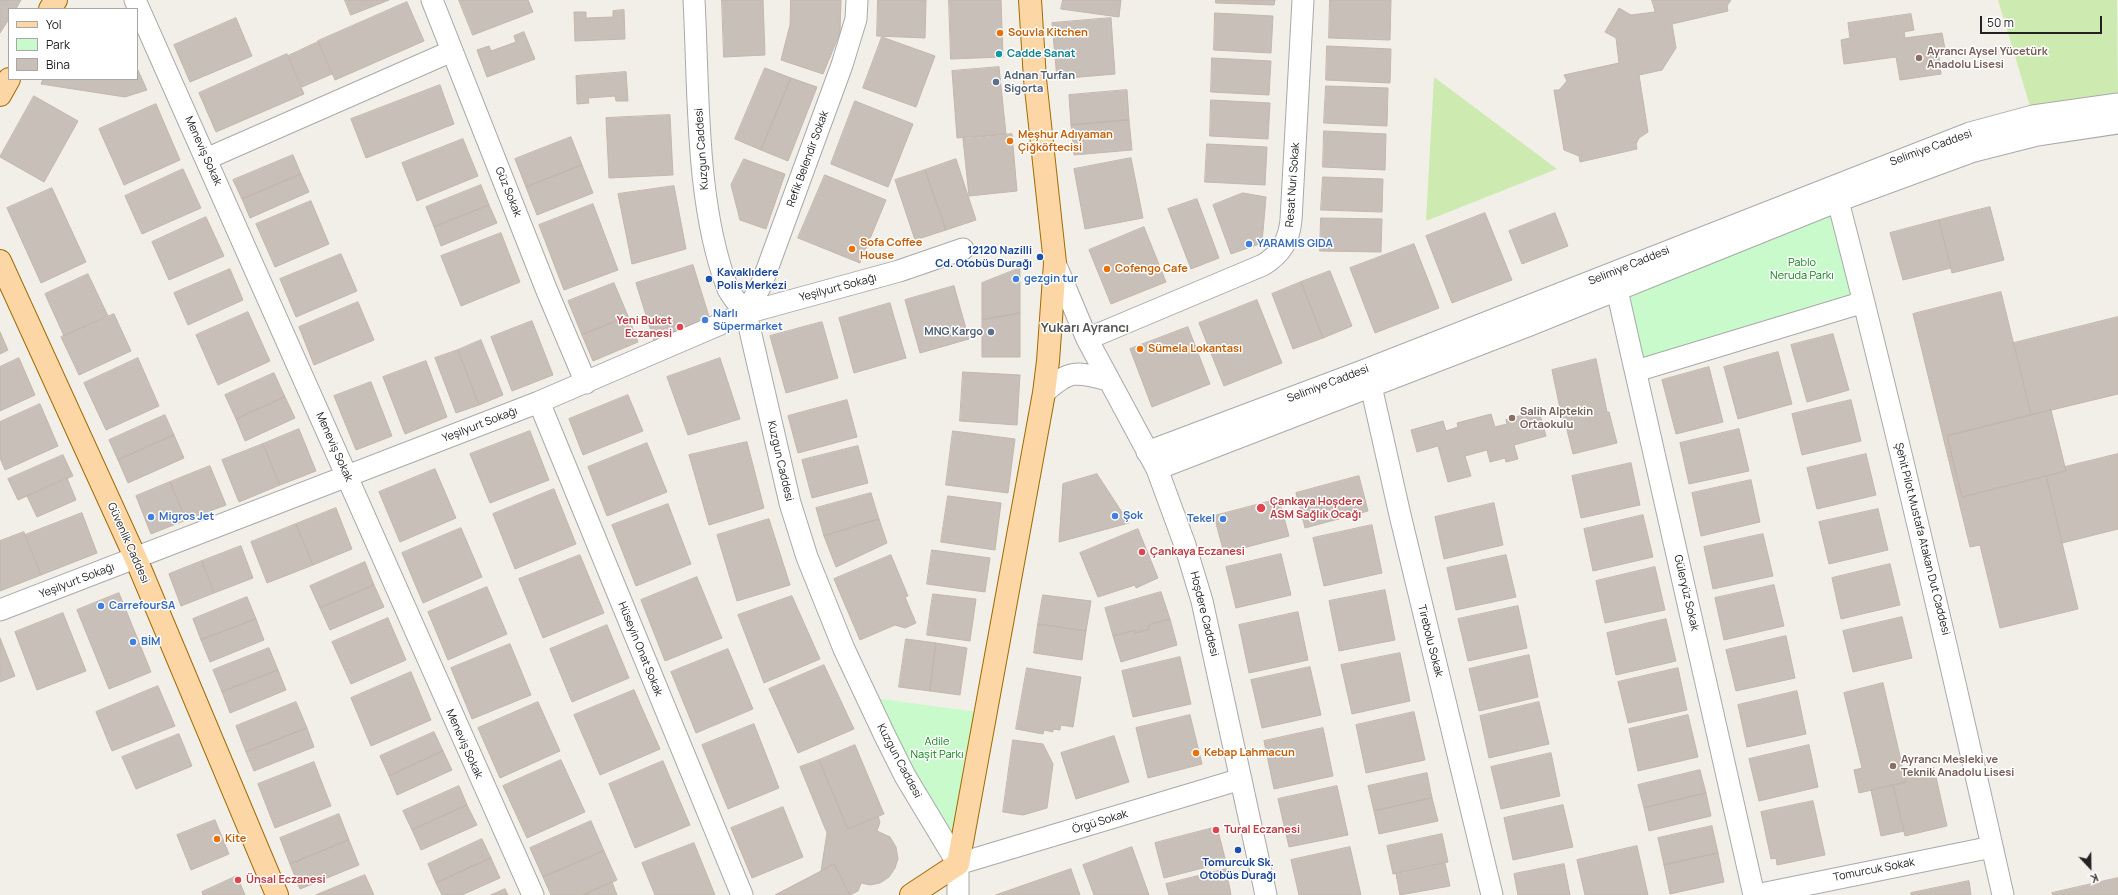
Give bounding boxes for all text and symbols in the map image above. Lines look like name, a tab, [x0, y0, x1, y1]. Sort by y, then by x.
legend	[8, 8, 138, 80]
scale bar	[1982, 8, 2104, 34]
text: 50 m	[1987, 14, 2014, 31]
text: Yol	[46, 16, 62, 33]
place label: Souvla Kitchen	[1008, 26, 1088, 40]
marker: Souvla Kitchen	[995, 28, 1005, 38]
text: Park	[46, 36, 70, 53]
place label: Ayrancı Aysel Yücetürk Anadolu Lisesi	[1927, 45, 2048, 71]
place label: Cadde Sanat	[1007, 47, 1075, 61]
marker: Cadde Sanat	[994, 49, 1004, 59]
marker: Ayrancı Aysel Yücetürk Anadolu Lisesi	[1914, 53, 1924, 63]
text: Bina	[46, 56, 70, 73]
place label: Adnan Turfan Sigorta	[1004, 69, 1075, 95]
marker: Adnan Turfan Sigorta	[991, 77, 1001, 87]
street label: Kuzgun Caddesi	[693, 108, 711, 190]
street label: Refik Belendir Sokak	[784, 109, 832, 209]
street label: Meneviş Sokak	[182, 114, 224, 188]
street label: Selimiye Caddesi	[1888, 127, 1974, 169]
place label: Meşhur Adıyaman Çiğköftecisi	[1018, 128, 1113, 154]
marker: Meşhur Adıyaman Çiğköftecisi	[1005, 136, 1015, 146]
street label: Resat Nuri Sokak	[1283, 142, 1303, 228]
street label: Güz Sokak	[492, 165, 524, 219]
place label: Sofa Coffee House	[860, 236, 922, 262]
place label: YARAMIS GIDA	[1257, 237, 1333, 251]
marker: YARAMIS GIDA	[1244, 239, 1254, 249]
marker: Sofa Coffee House	[847, 244, 857, 254]
place label: 12120 Nazilli Cd. Otobüs Durağı	[935, 244, 1032, 270]
street label: Selimiye Caddesi	[1587, 244, 1671, 288]
marker: 12120 Nazilli Cd. Otobüs Durağı	[1035, 252, 1045, 262]
park label: Pablo Neruda Parkı	[1770, 256, 1834, 282]
place label: Cofengo Cafe	[1115, 262, 1188, 276]
marker: Cofengo Cafe	[1102, 264, 1112, 274]
place label: Kavaklıdere Polis Merkezi	[717, 266, 787, 292]
street label: Yeşilyurt Sokağı	[798, 271, 878, 305]
place label: gezgin tur	[1024, 272, 1078, 286]
marker: Kavaklıdere Polis Merkezi	[704, 274, 714, 284]
marker: gezgin tur	[1011, 274, 1021, 284]
place label: Narlı Süpermarket	[713, 307, 783, 333]
place label: Yeni Buket Eczanesi	[617, 314, 672, 340]
marker: Narlı Süpermarket	[700, 315, 710, 325]
district label: Yukarı Ayrancı	[1041, 320, 1129, 336]
marker: Yeni Buket Eczanesi	[675, 322, 685, 332]
place label: MNG Kargo	[924, 325, 983, 339]
marker: MNG Kargo	[986, 327, 996, 337]
place label: Sümela Lokantası	[1148, 342, 1242, 356]
marker: Sümela Lokantası	[1135, 344, 1145, 354]
street label: Selimiye Caddesi	[1285, 362, 1371, 406]
street label: Yeşilyurt Sokağı	[441, 405, 519, 445]
place label: Salih Alptekin Ortaokulu	[1520, 405, 1593, 431]
street label: Meneviş Sokak	[313, 410, 355, 484]
marker: Salih Alptekin Ortaokulu	[1507, 413, 1517, 423]
street label: Kuzgun Caddesi	[764, 420, 796, 502]
street label: Şehit Pilot Mustafa Atakan Dut Caddesi	[1892, 441, 1952, 637]
place label: Çankaya Hoşdere ASM Sağlık Ocağı	[1270, 495, 1363, 521]
street label: Güvenlik Caddesi	[104, 501, 152, 585]
marker: Çankaya Hoşdere ASM Sağlık Ocağı	[1255, 502, 1267, 514]
place label: Şok	[1123, 509, 1143, 523]
place label: Migros Jet	[159, 510, 214, 524]
marker: Şok	[1110, 511, 1120, 521]
marker: Migros Jet	[146, 512, 156, 522]
place label: Tekel	[1187, 512, 1215, 526]
marker: Tekel	[1218, 514, 1228, 524]
place label: Çankaya Eczanesi	[1150, 545, 1245, 559]
marker: Çankaya Eczanesi	[1137, 547, 1147, 557]
street label: Güleryüz Sokak	[1671, 554, 1701, 632]
street label: Yeşilyurt Sokağı	[38, 561, 116, 601]
street label: Hoşdere Caddesi	[1187, 570, 1221, 658]
place label: CarrefourSA	[109, 599, 175, 613]
street label: Hüseyin Onat Sokak	[615, 600, 665, 698]
marker: CarrefourSA	[96, 601, 106, 611]
street label: Tirebolu Sokak	[1415, 603, 1445, 679]
place label: BİM	[141, 635, 160, 649]
marker: BİM	[128, 637, 138, 647]
street label: Meneviş Sokak	[443, 707, 485, 781]
street label: Kuzgun Caddesi	[874, 722, 924, 800]
park label: Adile Naşit Parkı	[910, 735, 964, 761]
place label: Kebap Lahmacun	[1204, 746, 1295, 760]
marker: Kebap Lahmacun	[1191, 748, 1201, 758]
place label: Ayrancı Mesleki ve Teknik Anadolu Lisesi	[1901, 753, 2014, 779]
marker: Ayrancı Mesleki ve Teknik Anadolu Lisesi	[1888, 761, 1898, 771]
street label: Örgü Sokak	[1071, 807, 1129, 837]
place label: Tural Eczanesi	[1224, 823, 1300, 837]
marker: Tural Eczanesi	[1211, 825, 1221, 835]
place label: Kite	[225, 832, 246, 846]
marker: Kite	[212, 834, 222, 844]
marker: Tomurcuk Sk. Otobüs Durağı	[1233, 845, 1243, 855]
north arrow	[2070, 847, 2110, 887]
place label: Tomurcuk Sk. Otobüs Durağı	[1200, 856, 1276, 882]
street label: Tomurcuk Sokak	[1832, 856, 1916, 884]
text: K	[2089, 870, 2101, 887]
place label: Ünsal Eczanesi	[246, 873, 325, 887]
marker: Ünsal Eczanesi	[233, 875, 243, 885]

